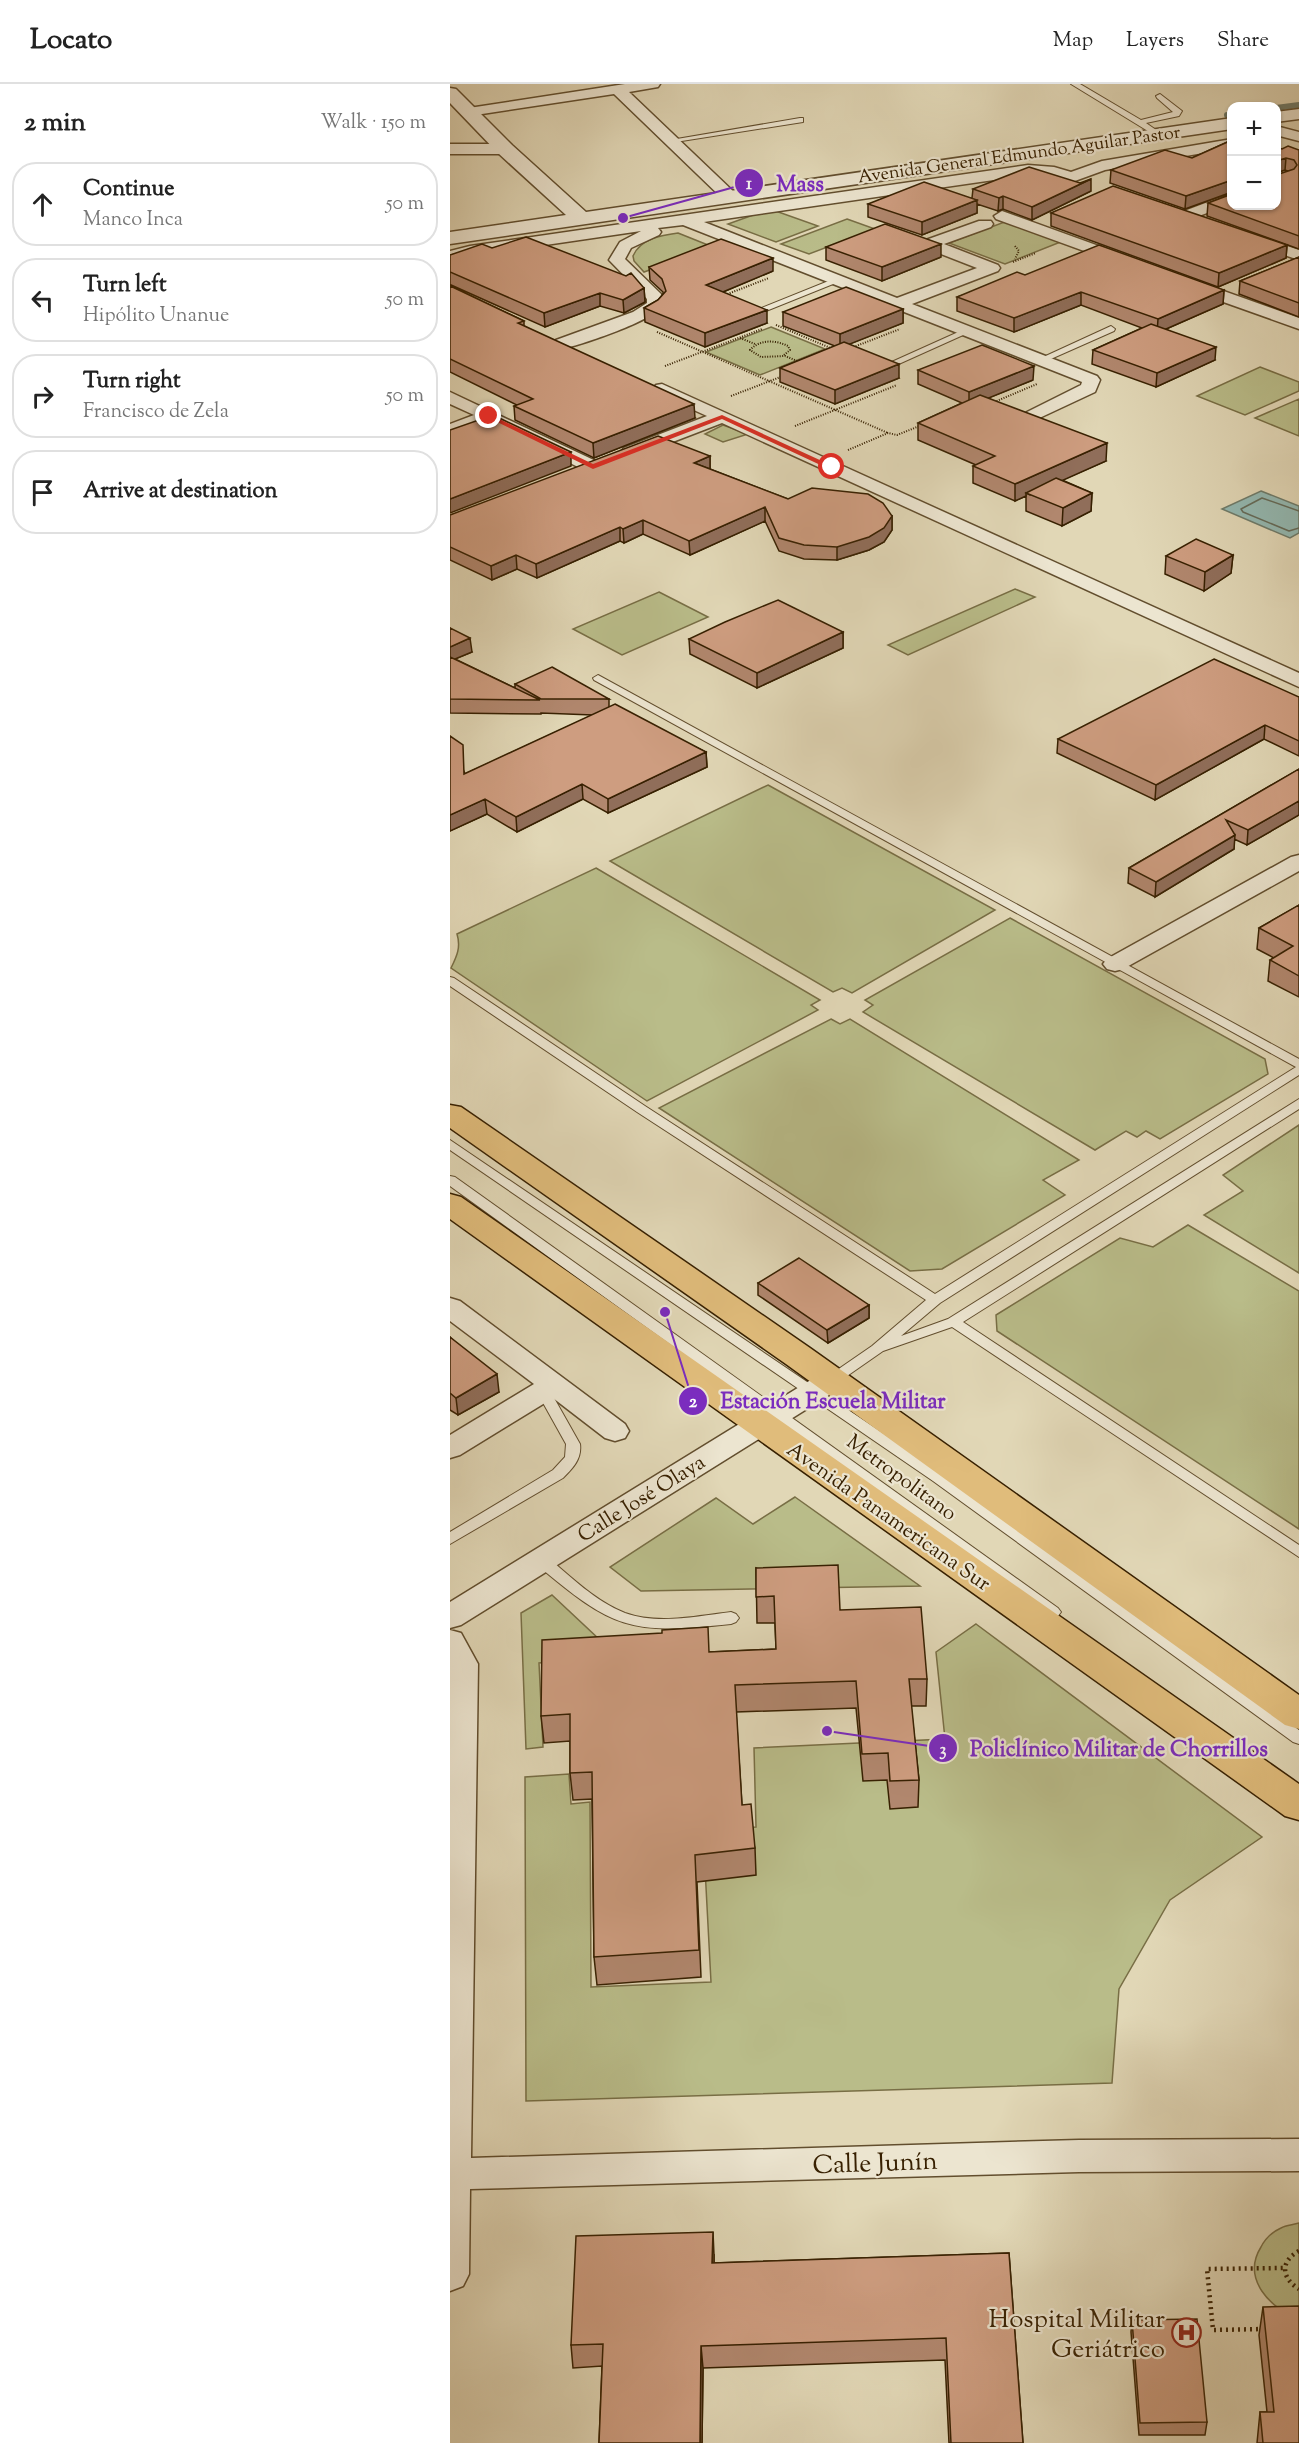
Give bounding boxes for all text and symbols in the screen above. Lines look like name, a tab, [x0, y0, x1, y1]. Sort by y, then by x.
text: Locato	[30, 21, 112, 61]
text: Map	[1053, 26, 1093, 56]
text: Layers	[1126, 26, 1184, 56]
text: Share	[1217, 26, 1269, 56]
map controls	[1227, 102, 1281, 210]
button: +	[1227, 102, 1281, 156]
text: 2 min	[24, 105, 86, 142]
text: Walk · 150 m	[320, 109, 426, 138]
street label: Avenida General Edmundo Aguilar Pastor	[856, 120, 1182, 191]
button: −	[1227, 156, 1281, 210]
callout: Mass	[734, 163, 835, 203]
text: Mass	[776, 170, 824, 202]
text: 1	[746, 172, 753, 198]
text: Continue	[83, 174, 174, 206]
icon: ahead	[26, 188, 59, 221]
text: 50 m	[386, 190, 424, 219]
text: Manco Inca	[83, 206, 183, 235]
text: Turn left	[83, 270, 166, 302]
icon: left	[26, 284, 59, 317]
text: 50 m	[386, 286, 424, 315]
text: Hipólito Unanue	[83, 302, 229, 331]
text: Turn right	[83, 366, 180, 398]
icon: right	[26, 380, 59, 413]
text: 50 m	[386, 382, 424, 411]
text: Francisco de Zela	[83, 398, 229, 427]
route end	[475, 402, 501, 428]
route start	[818, 453, 844, 479]
icon: arrive	[26, 476, 59, 509]
text: Arrive at destination	[83, 476, 278, 508]
callout: Estación Escuela Militar	[678, 1381, 957, 1421]
text: Estación Escuela Militar	[720, 1387, 946, 1419]
text: 2	[689, 1390, 698, 1416]
street label: Metropolitano	[839, 1428, 962, 1529]
street label: Avenida Panamericana Sur	[780, 1436, 996, 1600]
street label: Calle José Olaya	[572, 1448, 712, 1551]
callout: Policlínico Militar de Chorrillos	[928, 1728, 1280, 1768]
text: Policlínico Militar de Chorrillos	[970, 1735, 1268, 1767]
text: 3	[939, 1738, 947, 1764]
street label: Calle Junín	[812, 2144, 938, 2185]
place label: Hospital Militar Geriátrico	[989, 2302, 1165, 2369]
hospital icon: Hospital Militar Geriátrico	[1170, 2317, 1202, 2349]

